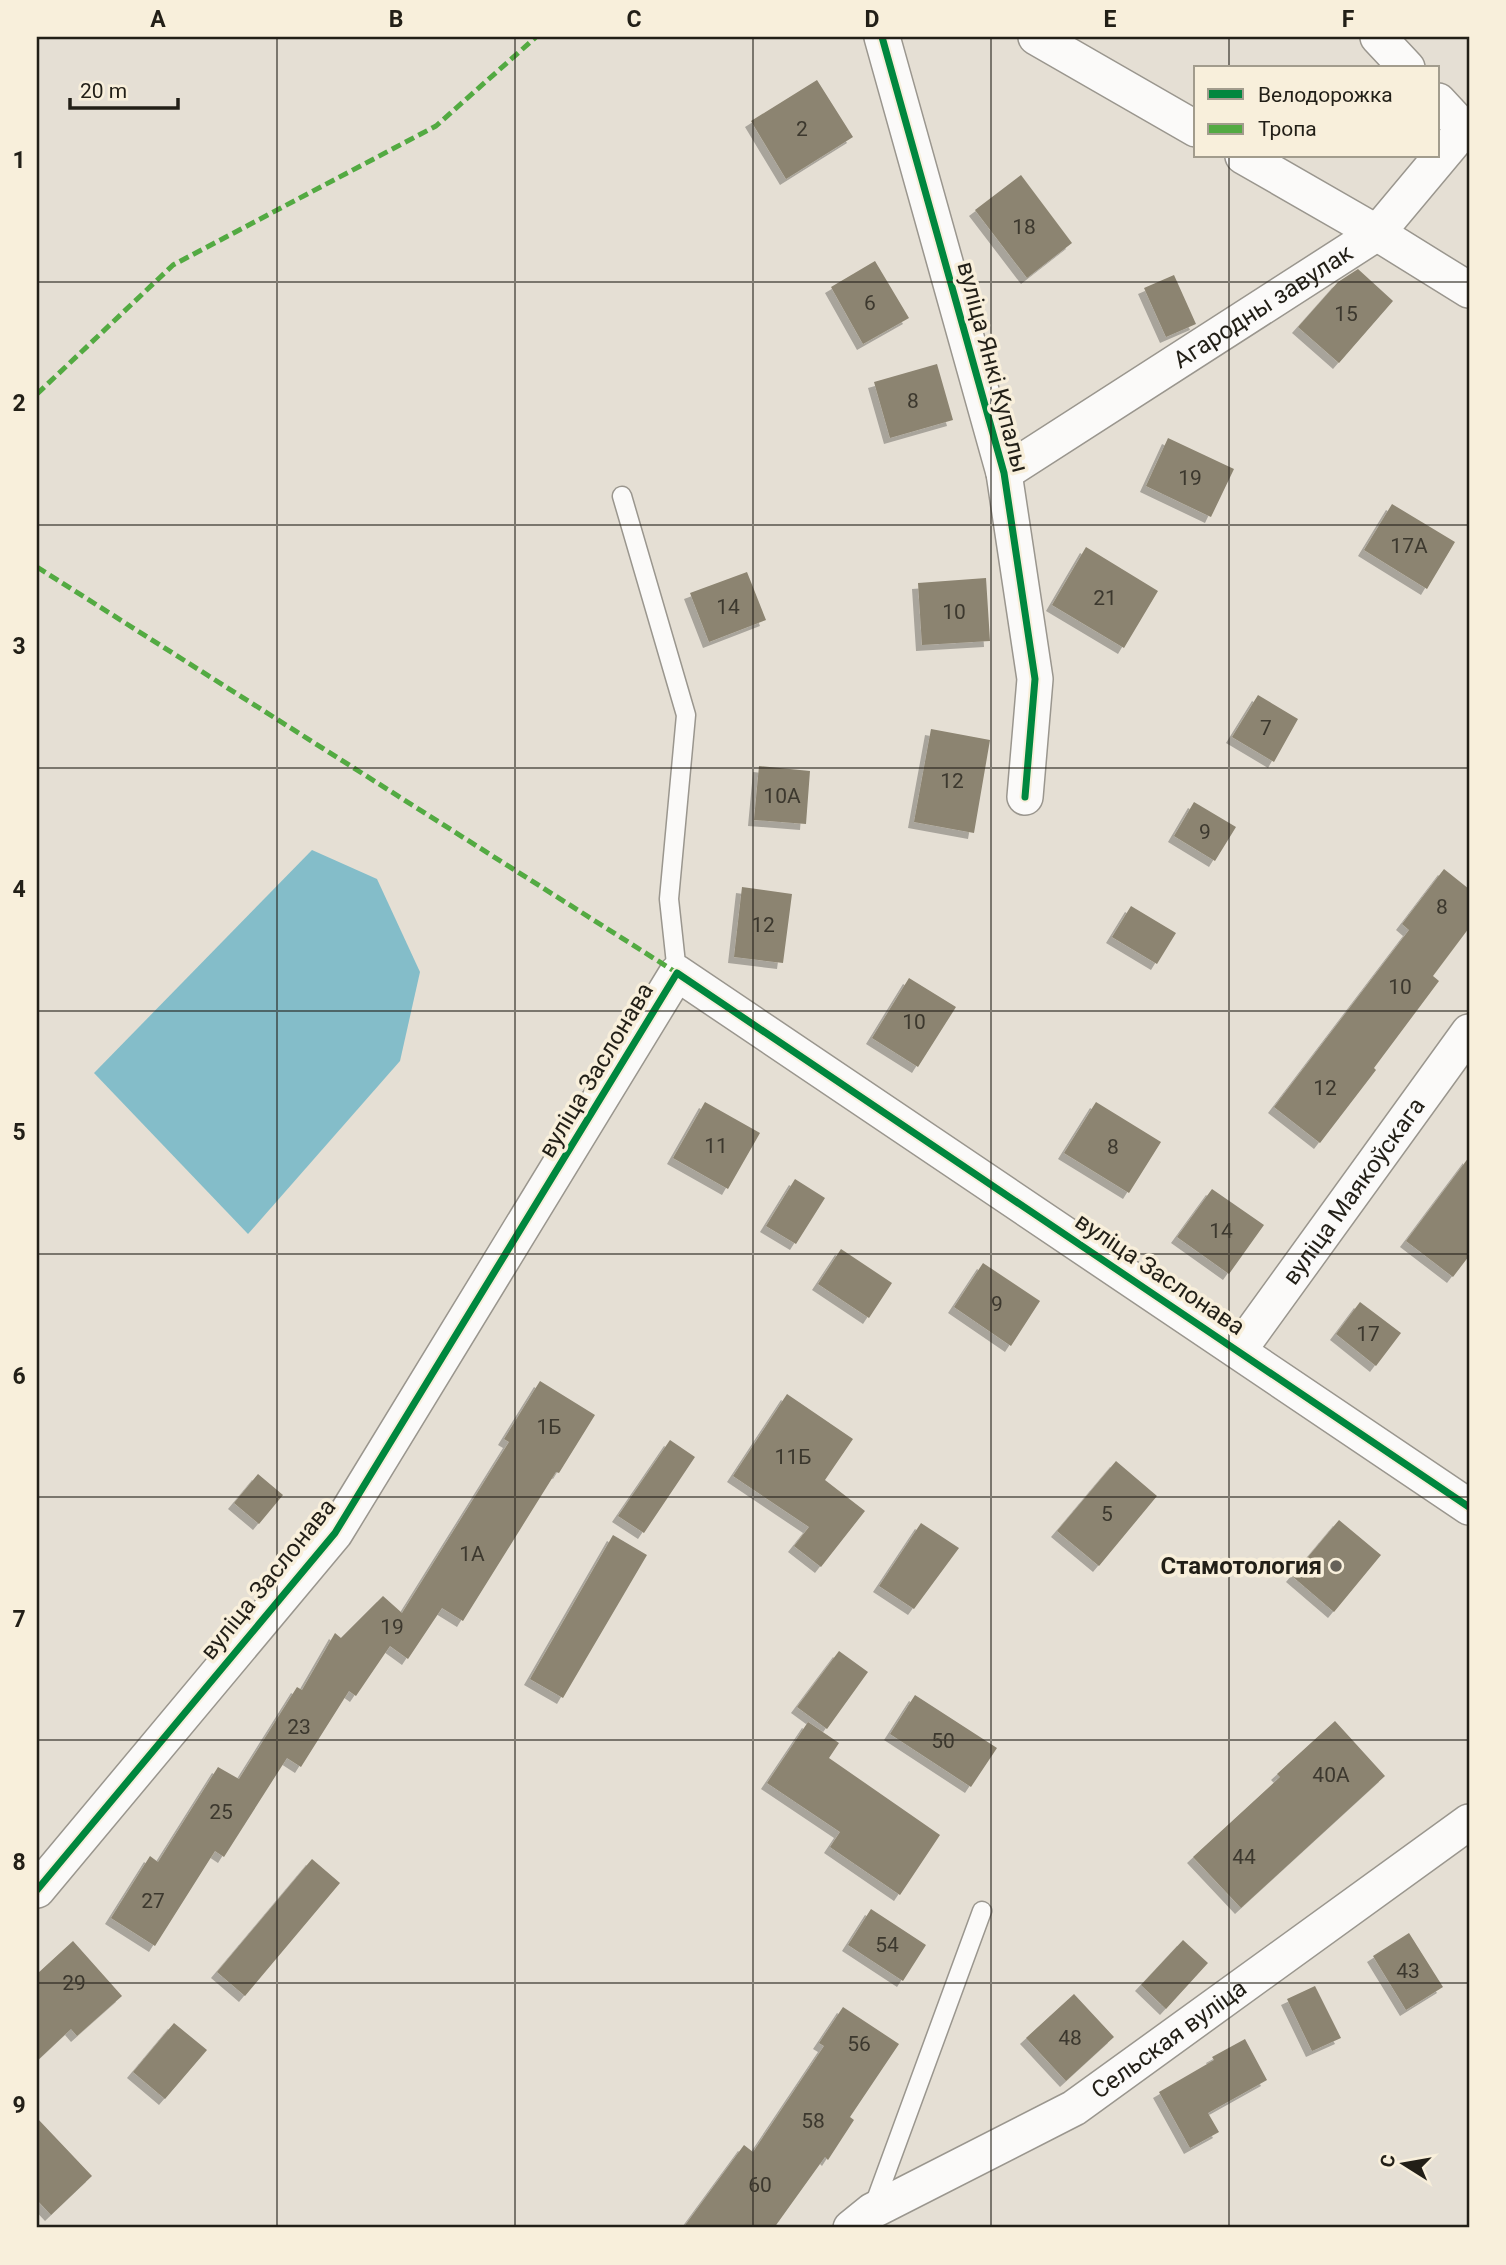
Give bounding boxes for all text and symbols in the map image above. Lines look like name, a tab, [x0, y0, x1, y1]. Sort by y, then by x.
text: A	[150, 6, 166, 33]
text: B	[389, 6, 403, 33]
text: C	[626, 6, 642, 33]
text: D	[865, 6, 879, 33]
text: E	[1104, 6, 1117, 33]
text: F	[1342, 6, 1355, 33]
scale bar	[70, 66, 178, 110]
legend	[1194, 66, 1440, 158]
text: 20 m	[80, 79, 127, 103]
text: Велодорожка	[1258, 83, 1393, 107]
house number: 2	[796, 117, 808, 141]
text: Тропа	[1258, 117, 1317, 141]
text: 1	[12, 147, 26, 174]
house number: 18	[1012, 215, 1036, 239]
street label: Агародны завулак	[1168, 238, 1358, 374]
street label: вуліца Янкі Купалы	[951, 259, 1035, 475]
house number: 6	[864, 291, 876, 315]
house number: 15	[1334, 302, 1358, 326]
house number: 8	[907, 389, 919, 413]
text: 2	[12, 390, 26, 417]
house number: 19	[1178, 466, 1202, 490]
house number: 17А	[1390, 534, 1428, 558]
house number: 21	[1093, 586, 1117, 610]
house number: 14	[716, 595, 740, 619]
house number: 10	[942, 600, 966, 624]
text: 3	[12, 633, 26, 660]
house number: 7	[1260, 716, 1272, 740]
house number: 12	[940, 769, 964, 793]
house number: 10А	[763, 784, 801, 808]
house number: 9	[1199, 820, 1211, 844]
text: 4	[12, 876, 26, 903]
house number: 8	[1436, 895, 1448, 919]
house number: 12	[751, 913, 775, 937]
house number: 10	[1388, 975, 1412, 999]
street label: вуліца Заслонава	[533, 978, 659, 1162]
house number: 10	[902, 1010, 926, 1034]
house number: 12	[1313, 1076, 1337, 1100]
street label: вуліца Маякоўскага	[1277, 1092, 1431, 1290]
text: 5	[12, 1119, 26, 1146]
house number: 11	[704, 1134, 728, 1158]
house number: 8	[1107, 1135, 1119, 1159]
street label: вуліца Заслонава	[1070, 1207, 1250, 1341]
house number: 14	[1209, 1219, 1233, 1243]
house number: 9	[991, 1292, 1003, 1316]
house number: 17	[1356, 1322, 1380, 1346]
text: 6	[12, 1363, 26, 1390]
house number: 1Б	[536, 1415, 562, 1439]
house number: 11Б	[775, 1445, 811, 1469]
street label: вуліца Заслонава	[195, 1493, 341, 1665]
house number: 5	[1101, 1502, 1113, 1526]
house number: 1А	[459, 1542, 485, 1566]
place label: Стамотология	[1160, 1552, 1322, 1580]
marker: Стамотология	[1328, 1558, 1344, 1574]
text: 7	[12, 1606, 26, 1633]
house number: 19	[380, 1615, 404, 1639]
house number: 23	[287, 1715, 311, 1739]
house number: 50	[931, 1729, 955, 1753]
house number: 40А	[1312, 1763, 1350, 1787]
house number: 25	[209, 1800, 233, 1824]
house number: 44	[1232, 1845, 1256, 1869]
text: 8	[12, 1849, 26, 1876]
house number: 27	[141, 1889, 165, 1913]
house number: 54	[875, 1933, 899, 1957]
house number: 43	[1396, 1959, 1420, 1983]
house number: 29	[62, 1971, 86, 1995]
street label: Сельская вуліца	[1086, 1974, 1252, 2105]
house number: 48	[1058, 2026, 1082, 2050]
house number: 56	[847, 2032, 871, 2056]
text: 9	[12, 2092, 26, 2119]
house number: 58	[801, 2109, 825, 2133]
north arrow	[1370, 2128, 1440, 2198]
text: С	[1375, 2153, 1400, 2169]
house number: 60	[748, 2173, 772, 2197]

